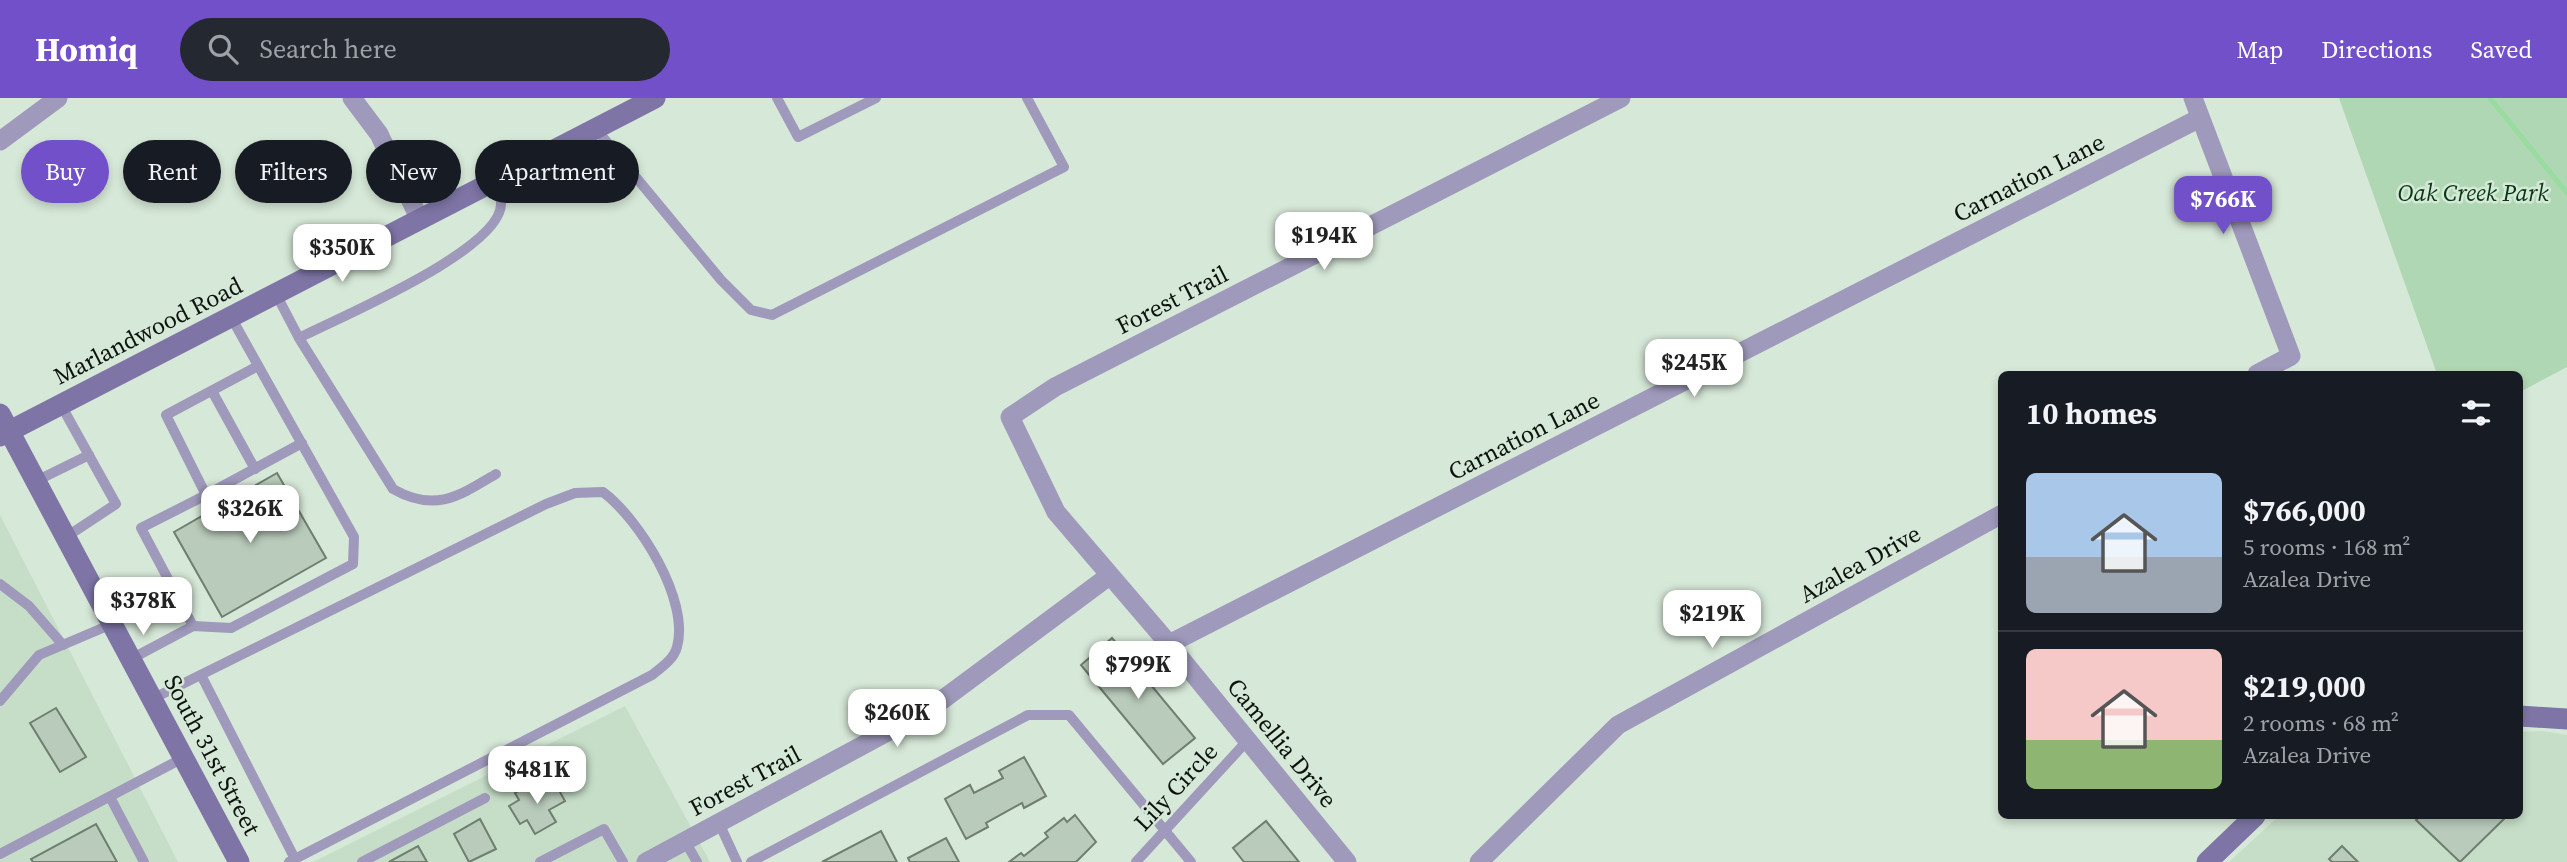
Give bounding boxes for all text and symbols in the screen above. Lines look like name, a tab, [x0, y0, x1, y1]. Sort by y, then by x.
search box	[180, 18, 670, 81]
text: Homiq	[35, 27, 138, 72]
icon: search	[204, 30, 242, 68]
text: Search here	[260, 31, 397, 67]
text: Map	[2236, 33, 2283, 66]
text: Directions	[2321, 33, 2432, 66]
text: Saved	[2470, 33, 2532, 66]
street label: Carnation Lane	[1948, 125, 2110, 230]
chip: Buy	[21, 140, 109, 203]
chip: Rent	[123, 140, 221, 203]
chip: Filters	[235, 140, 352, 203]
chip: New	[366, 140, 461, 203]
chip: Apartment	[475, 140, 639, 203]
pin: $766K	[2174, 176, 2272, 236]
park label: Oak Creek Park	[2397, 176, 2549, 209]
text: $766K	[2190, 183, 2256, 215]
pin: $194K	[1275, 212, 1373, 272]
text: $194K	[1291, 219, 1357, 251]
pin: $350K	[293, 225, 391, 284]
text: $350K	[309, 231, 375, 263]
street label: Forest Trail	[1110, 257, 1234, 342]
street label: Marlandwood Road	[48, 268, 248, 392]
pin: $245K	[1645, 340, 1743, 399]
text: $245K	[1661, 346, 1727, 378]
street label: Carnation Lane	[1443, 383, 1605, 488]
text: 10 homes	[2026, 393, 2157, 434]
icon: filters	[2457, 394, 2495, 432]
pin: $326K	[201, 486, 299, 545]
text: $766,000	[2243, 490, 2366, 531]
text: $326K	[217, 492, 283, 524]
icon: home	[2082, 501, 2166, 585]
street label: Azalea Drive	[1793, 517, 1926, 610]
text: 5 rooms · 168 m²	[2243, 531, 2410, 563]
text: Azalea Drive	[2243, 563, 2371, 595]
pin: $378K	[94, 578, 192, 637]
text: $378K	[110, 584, 176, 616]
pin: $219K	[1663, 590, 1761, 650]
text: $219K	[1679, 597, 1745, 629]
pin: $799K	[1089, 642, 1187, 701]
text: $799K	[1105, 648, 1171, 680]
text: $219,000	[2243, 666, 2366, 707]
street label: South 31st Street	[156, 669, 269, 841]
street label: Camellia Drive	[1220, 671, 1345, 814]
icon: home	[2082, 677, 2166, 761]
pin: $260K	[848, 690, 946, 749]
text: $260K	[864, 696, 930, 728]
text: 2 rooms · 68 m²	[2243, 707, 2399, 739]
street label: Lily Circle	[1126, 735, 1225, 838]
street label: Forest Trail	[683, 737, 806, 824]
text: Azalea Drive	[2243, 739, 2371, 771]
pin: $481K	[488, 746, 586, 806]
text: $481K	[504, 753, 570, 785]

